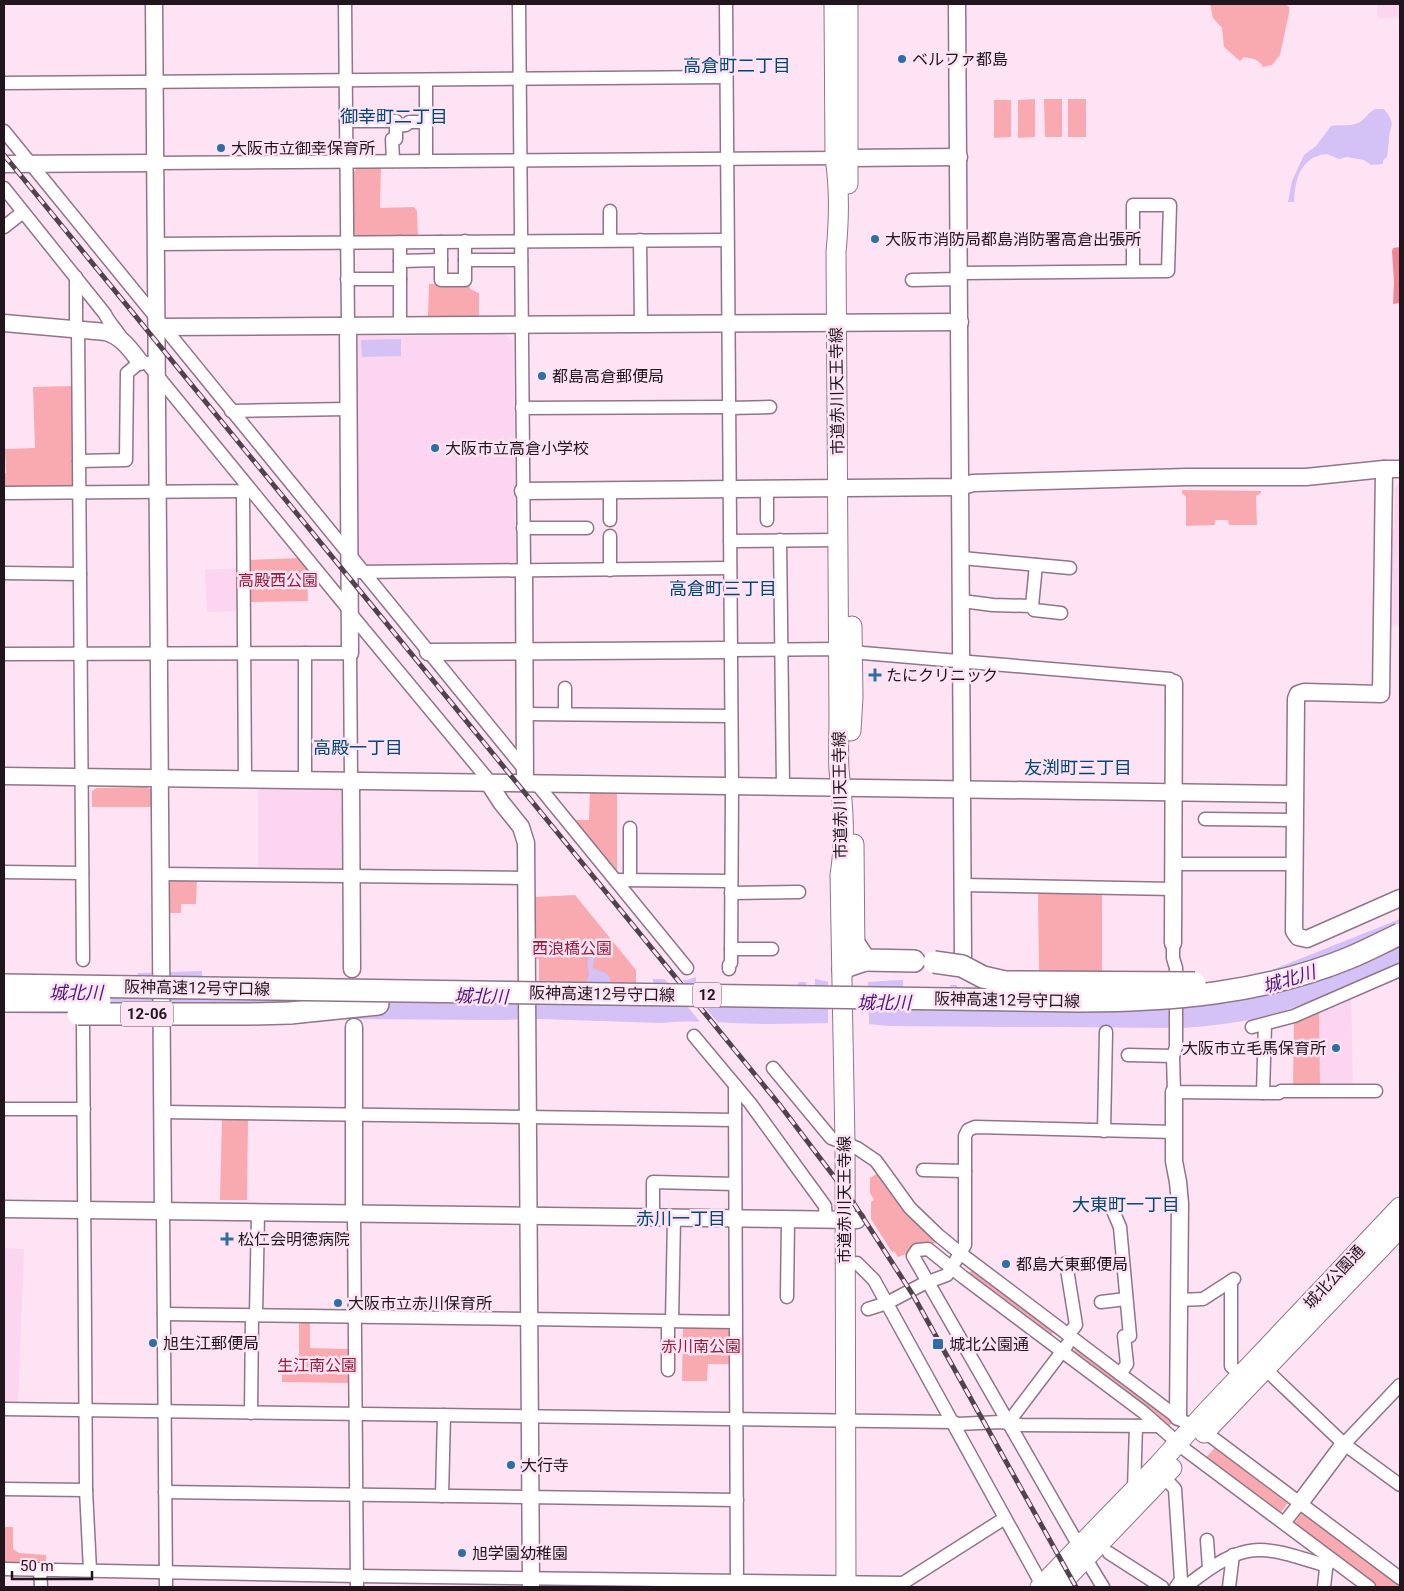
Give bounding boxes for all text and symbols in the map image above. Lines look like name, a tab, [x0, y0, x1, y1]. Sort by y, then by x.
place label: ベルファ都島	[912, 50, 1008, 69]
marker: ベルファ都島	[896, 53, 908, 65]
district label: 高倉町二丁目	[683, 55, 791, 76]
district label: 御幸町二丁目	[340, 106, 448, 127]
place label: 大阪市立御幸保育所	[231, 139, 375, 158]
marker: 大阪市立御幸保育所	[215, 142, 227, 154]
place label: 大阪市消防局都島消防署高倉出張所	[885, 230, 1141, 249]
marker: 大阪市消防局都島消防署高倉出張所	[869, 233, 881, 245]
street label: 市道赤川天王寺線	[826, 327, 848, 455]
place label: 都島高倉郵便局	[552, 367, 664, 386]
marker: 都島高倉郵便局	[536, 370, 548, 382]
place label: 大阪市立高倉小学校	[445, 439, 589, 458]
marker: 大阪市立高倉小学校	[429, 442, 441, 454]
park label: 高殿西公園	[238, 571, 318, 590]
district label: 高倉町三丁目	[669, 578, 777, 599]
place label: たにクリニック	[886, 666, 998, 685]
marker: たにクリニック	[868, 668, 882, 682]
street label: 市道赤川天王寺線	[829, 731, 851, 859]
district label: 高殿一丁目	[313, 737, 403, 758]
district label: 友渕町三丁目	[1024, 757, 1132, 778]
park label: 西浪橋公園	[532, 939, 612, 958]
water label: 城北川	[1260, 960, 1320, 997]
street label: 阪神高速12号守口線	[124, 977, 270, 999]
water label: 城北川	[49, 982, 105, 1003]
road number: 12	[693, 982, 721, 1008]
street label: 阪神高速12号守口線	[529, 983, 675, 1005]
water label: 城北川	[454, 985, 510, 1007]
street label: 阪神高速12号守口線	[934, 989, 1080, 1011]
water label: 城北川	[857, 992, 913, 1013]
road number: 12-06	[121, 1002, 173, 1026]
place label: 大阪市立毛馬保育所	[1182, 1039, 1326, 1058]
marker: 大阪市立毛馬保育所	[1330, 1042, 1342, 1054]
street label: 市道赤川天王寺線	[835, 1136, 854, 1264]
district label: 大東町一丁目	[1072, 1194, 1180, 1215]
district label: 赤川一丁目	[636, 1208, 726, 1229]
place label: 松仁会明徳病院	[238, 1230, 350, 1249]
marker: 松仁会明徳病院	[220, 1232, 234, 1246]
street label: 城北公園通	[1300, 1241, 1368, 1313]
place label: 都島大東郵便局	[1016, 1255, 1128, 1274]
marker: 都島大東郵便局	[1000, 1258, 1012, 1270]
place label: 大阪市立赤川保育所	[348, 1294, 492, 1313]
marker: 大阪市立赤川保育所	[332, 1297, 344, 1309]
place label: 旭生江郵便局	[163, 1334, 259, 1353]
place label: 城北公園通	[949, 1335, 1029, 1354]
marker: 旭生江郵便局	[147, 1337, 159, 1349]
park label: 赤川南公園	[661, 1337, 741, 1356]
marker: 城北公園通	[931, 1337, 945, 1351]
park label: 生江南公園	[277, 1356, 357, 1375]
place label: 大行寺	[521, 1456, 569, 1475]
marker: 大行寺	[505, 1459, 517, 1471]
place label: 旭学園幼稚園	[472, 1544, 568, 1563]
marker: 旭学園幼稚園	[456, 1547, 468, 1559]
scale bar	[12, 1548, 92, 1580]
text: 50 m	[20, 1557, 54, 1575]

